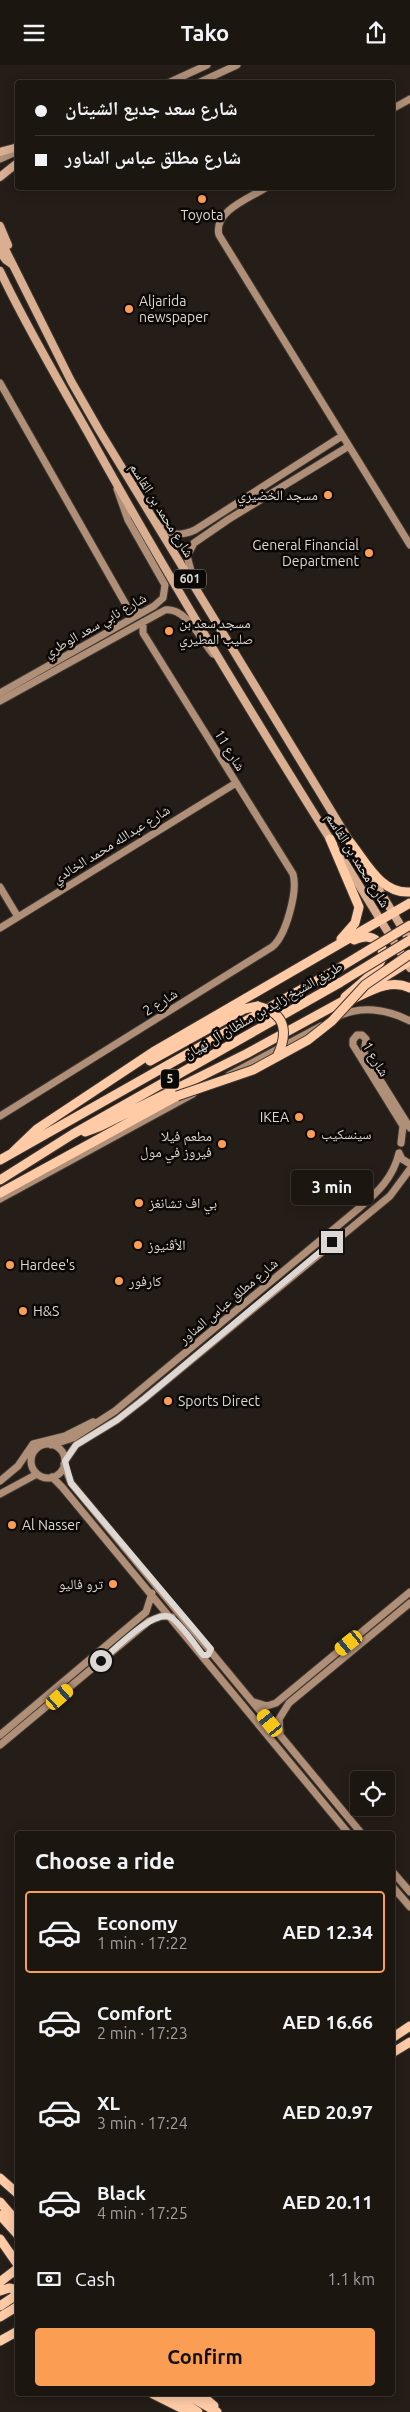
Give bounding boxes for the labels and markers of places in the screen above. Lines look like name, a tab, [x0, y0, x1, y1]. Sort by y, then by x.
marker: Toyota	[196, 193, 208, 205]
place label: Toyota	[181, 207, 223, 223]
place label: Aljarida newspaper	[139, 293, 209, 325]
marker: Aljarida newspaper	[123, 303, 135, 315]
place label: مسجد الخضيري	[237, 487, 318, 507]
marker: مسجد الخضيري	[322, 489, 334, 501]
place label: General Financial Department	[252, 537, 359, 569]
marker: General Financial Department	[363, 547, 375, 559]
place label: مسجد سعد بن صليب المطيري	[179, 615, 253, 651]
marker: مسجد سعد بن صليب المطيري	[163, 625, 175, 637]
place label: IKEA	[260, 1109, 289, 1125]
marker: IKEA	[293, 1111, 305, 1123]
place label: سينسكيب	[321, 1126, 372, 1142]
place label: مطعم فيلا فيروز في مول	[140, 1128, 212, 1164]
marker: سينسكيب	[305, 1128, 317, 1140]
marker: مطعم فيلا فيروز في مول	[216, 1138, 228, 1150]
place label: بي اف تشانغز	[148, 1195, 217, 1215]
marker: بي اف تشانغز	[133, 1197, 145, 1209]
place label: الأڤنيوز	[147, 1237, 186, 1254]
marker: الأڤنيوز	[132, 1239, 144, 1251]
place label: Hardee's	[20, 1257, 75, 1273]
marker: Hardee's	[4, 1259, 16, 1271]
place label: كارفور	[128, 1273, 162, 1290]
marker: كارفور	[113, 1275, 125, 1287]
place label: H&S	[33, 1303, 59, 1319]
marker: H&S	[17, 1305, 29, 1317]
place label: Sports Direct	[178, 1393, 261, 1409]
marker: Sports Direct	[162, 1395, 174, 1407]
place label: Al Nasser	[22, 1517, 81, 1533]
marker: Al Nasser	[6, 1519, 18, 1531]
place label: ترو فاليو	[59, 1576, 103, 1593]
marker: ترو فاليو	[107, 1578, 119, 1590]

